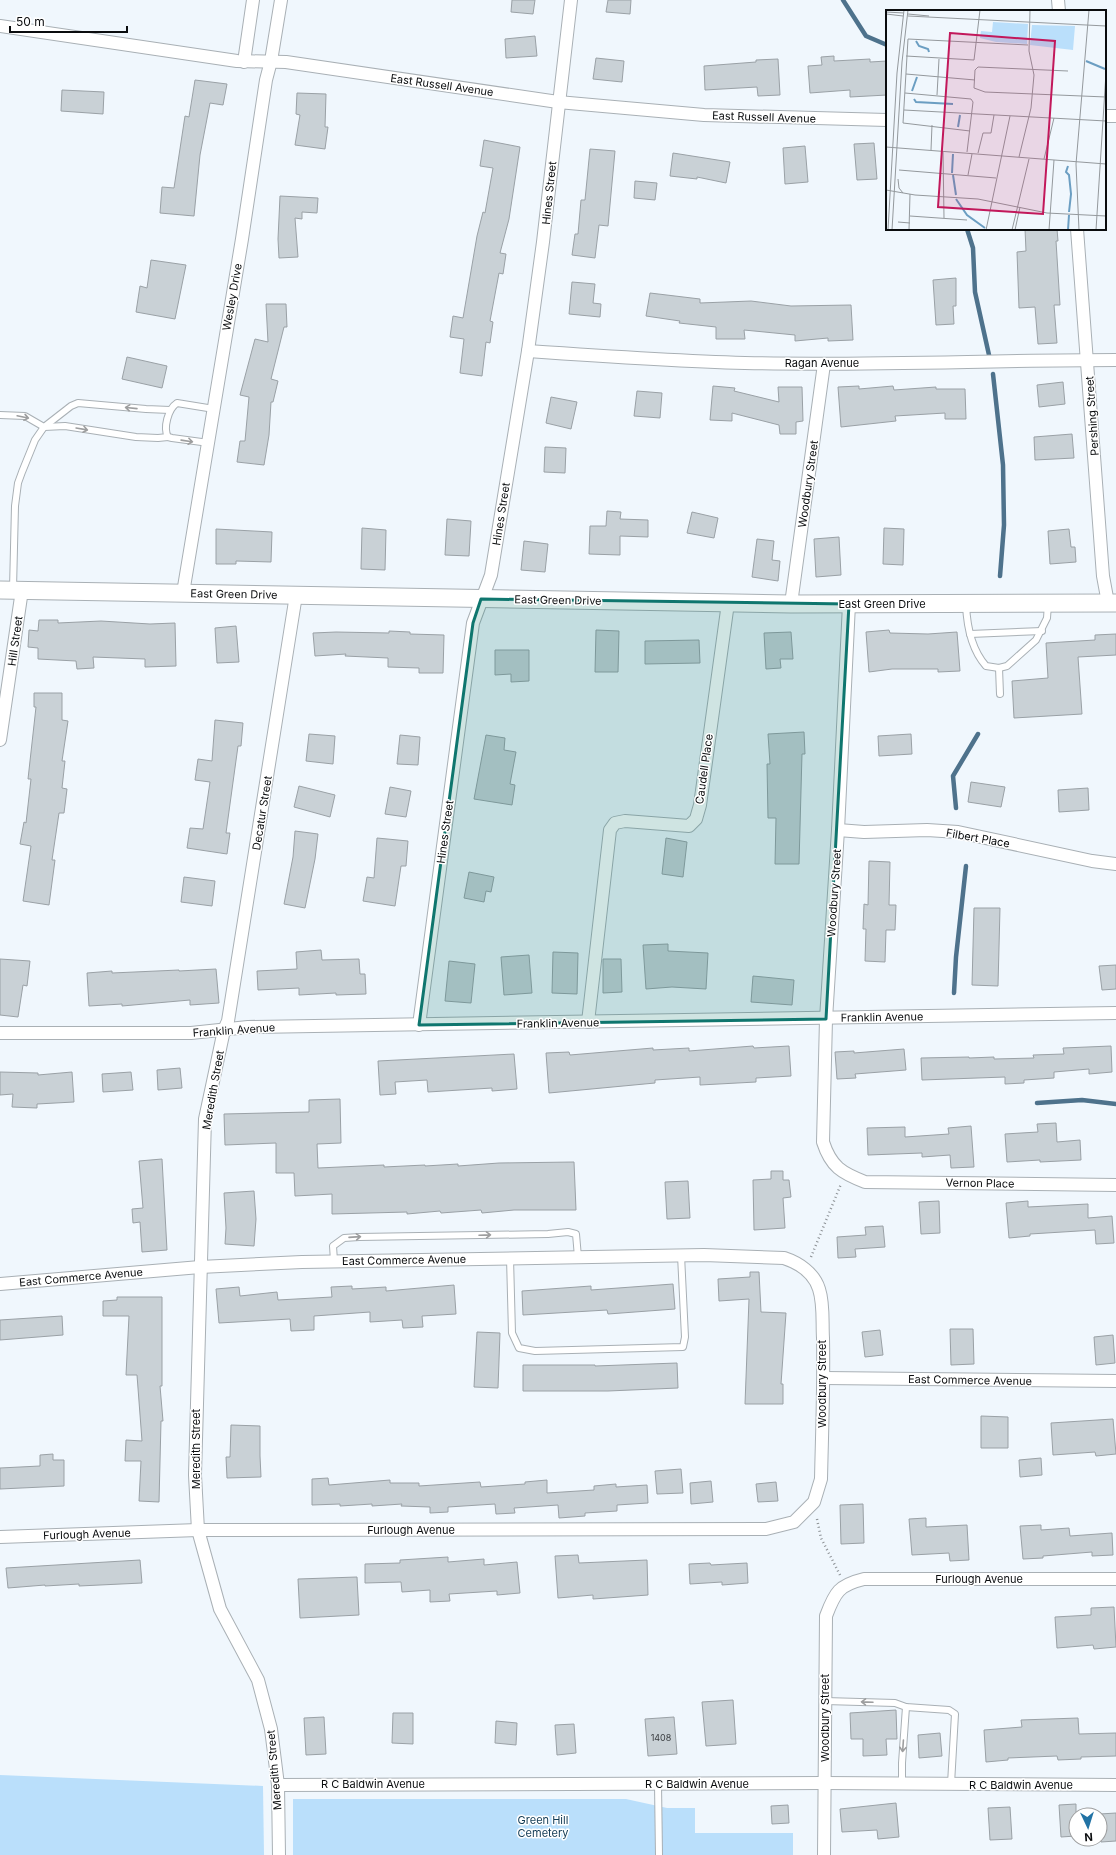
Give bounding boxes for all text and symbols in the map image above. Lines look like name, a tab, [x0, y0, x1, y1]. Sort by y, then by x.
scale bar	[10, 8, 127, 34]
inset map	[886, 10, 1106, 230]
text: 50 m	[16, 14, 45, 29]
street label: East Russell Avenue	[390, 71, 494, 99]
street label: East Russell Avenue	[712, 108, 816, 126]
street label: Hines Street	[539, 160, 559, 225]
street label: Wesley Drive	[219, 262, 245, 332]
street label: Ragan Avenue	[785, 356, 859, 370]
street label: Pershing Street	[1082, 375, 1102, 456]
one-way arrow	[125, 404, 138, 411]
one-way arrow	[16, 414, 29, 422]
one-way arrow	[75, 425, 88, 433]
one-way arrow	[181, 437, 194, 444]
street label: Woodbury Street	[795, 439, 821, 529]
street label: Hines Street	[489, 481, 513, 547]
street label: East Green Drive	[190, 586, 278, 602]
street label: East Green Drive	[514, 592, 602, 608]
street label: East Green Drive	[838, 597, 926, 611]
street label: Hill Street	[5, 615, 25, 667]
street label: Caudell Place	[692, 733, 716, 805]
street label: Decatur Street	[249, 774, 275, 851]
street label: Hines Street	[434, 799, 456, 865]
street label: Filbert Place	[945, 826, 1011, 850]
street label: Woodbury Street	[824, 848, 844, 937]
street label: Franklin Avenue	[841, 1009, 923, 1025]
street label: Franklin Avenue	[517, 1015, 599, 1031]
street label: Franklin Avenue	[192, 1020, 276, 1040]
street label: Meredith Street	[199, 1049, 227, 1131]
street label: Vernon Place	[945, 1175, 1015, 1191]
one-way arrow	[478, 1232, 491, 1239]
one-way arrow	[348, 1234, 361, 1241]
street label: East Commerce Avenue	[342, 1252, 466, 1268]
street label: East Commerce Avenue	[19, 1265, 143, 1289]
street label: Woodbury Street	[815, 1340, 829, 1428]
street label: East Commerce Avenue	[908, 1372, 1032, 1388]
street label: Meredith Street	[189, 1408, 203, 1489]
street label: Furlough Avenue	[367, 1523, 455, 1537]
street label: Furlough Avenue	[43, 1525, 131, 1543]
street label: Furlough Avenue	[935, 1572, 1023, 1586]
street label: Woodbury Street	[818, 1674, 832, 1762]
one-way arrow	[861, 1698, 874, 1706]
street label: Meredith Street	[263, 1729, 284, 1811]
house number: 1408	[651, 1732, 672, 1743]
one-way arrow	[899, 1739, 906, 1752]
street label: R C Baldwin Avenue	[321, 1777, 425, 1791]
street label: R C Baldwin Avenue	[645, 1777, 749, 1791]
street label: R C Baldwin Avenue	[969, 1778, 1073, 1792]
north arrow	[1068, 1807, 1108, 1847]
park label: Green Hill Cemetery	[518, 1813, 568, 1840]
text: N	[1084, 1830, 1093, 1844]

